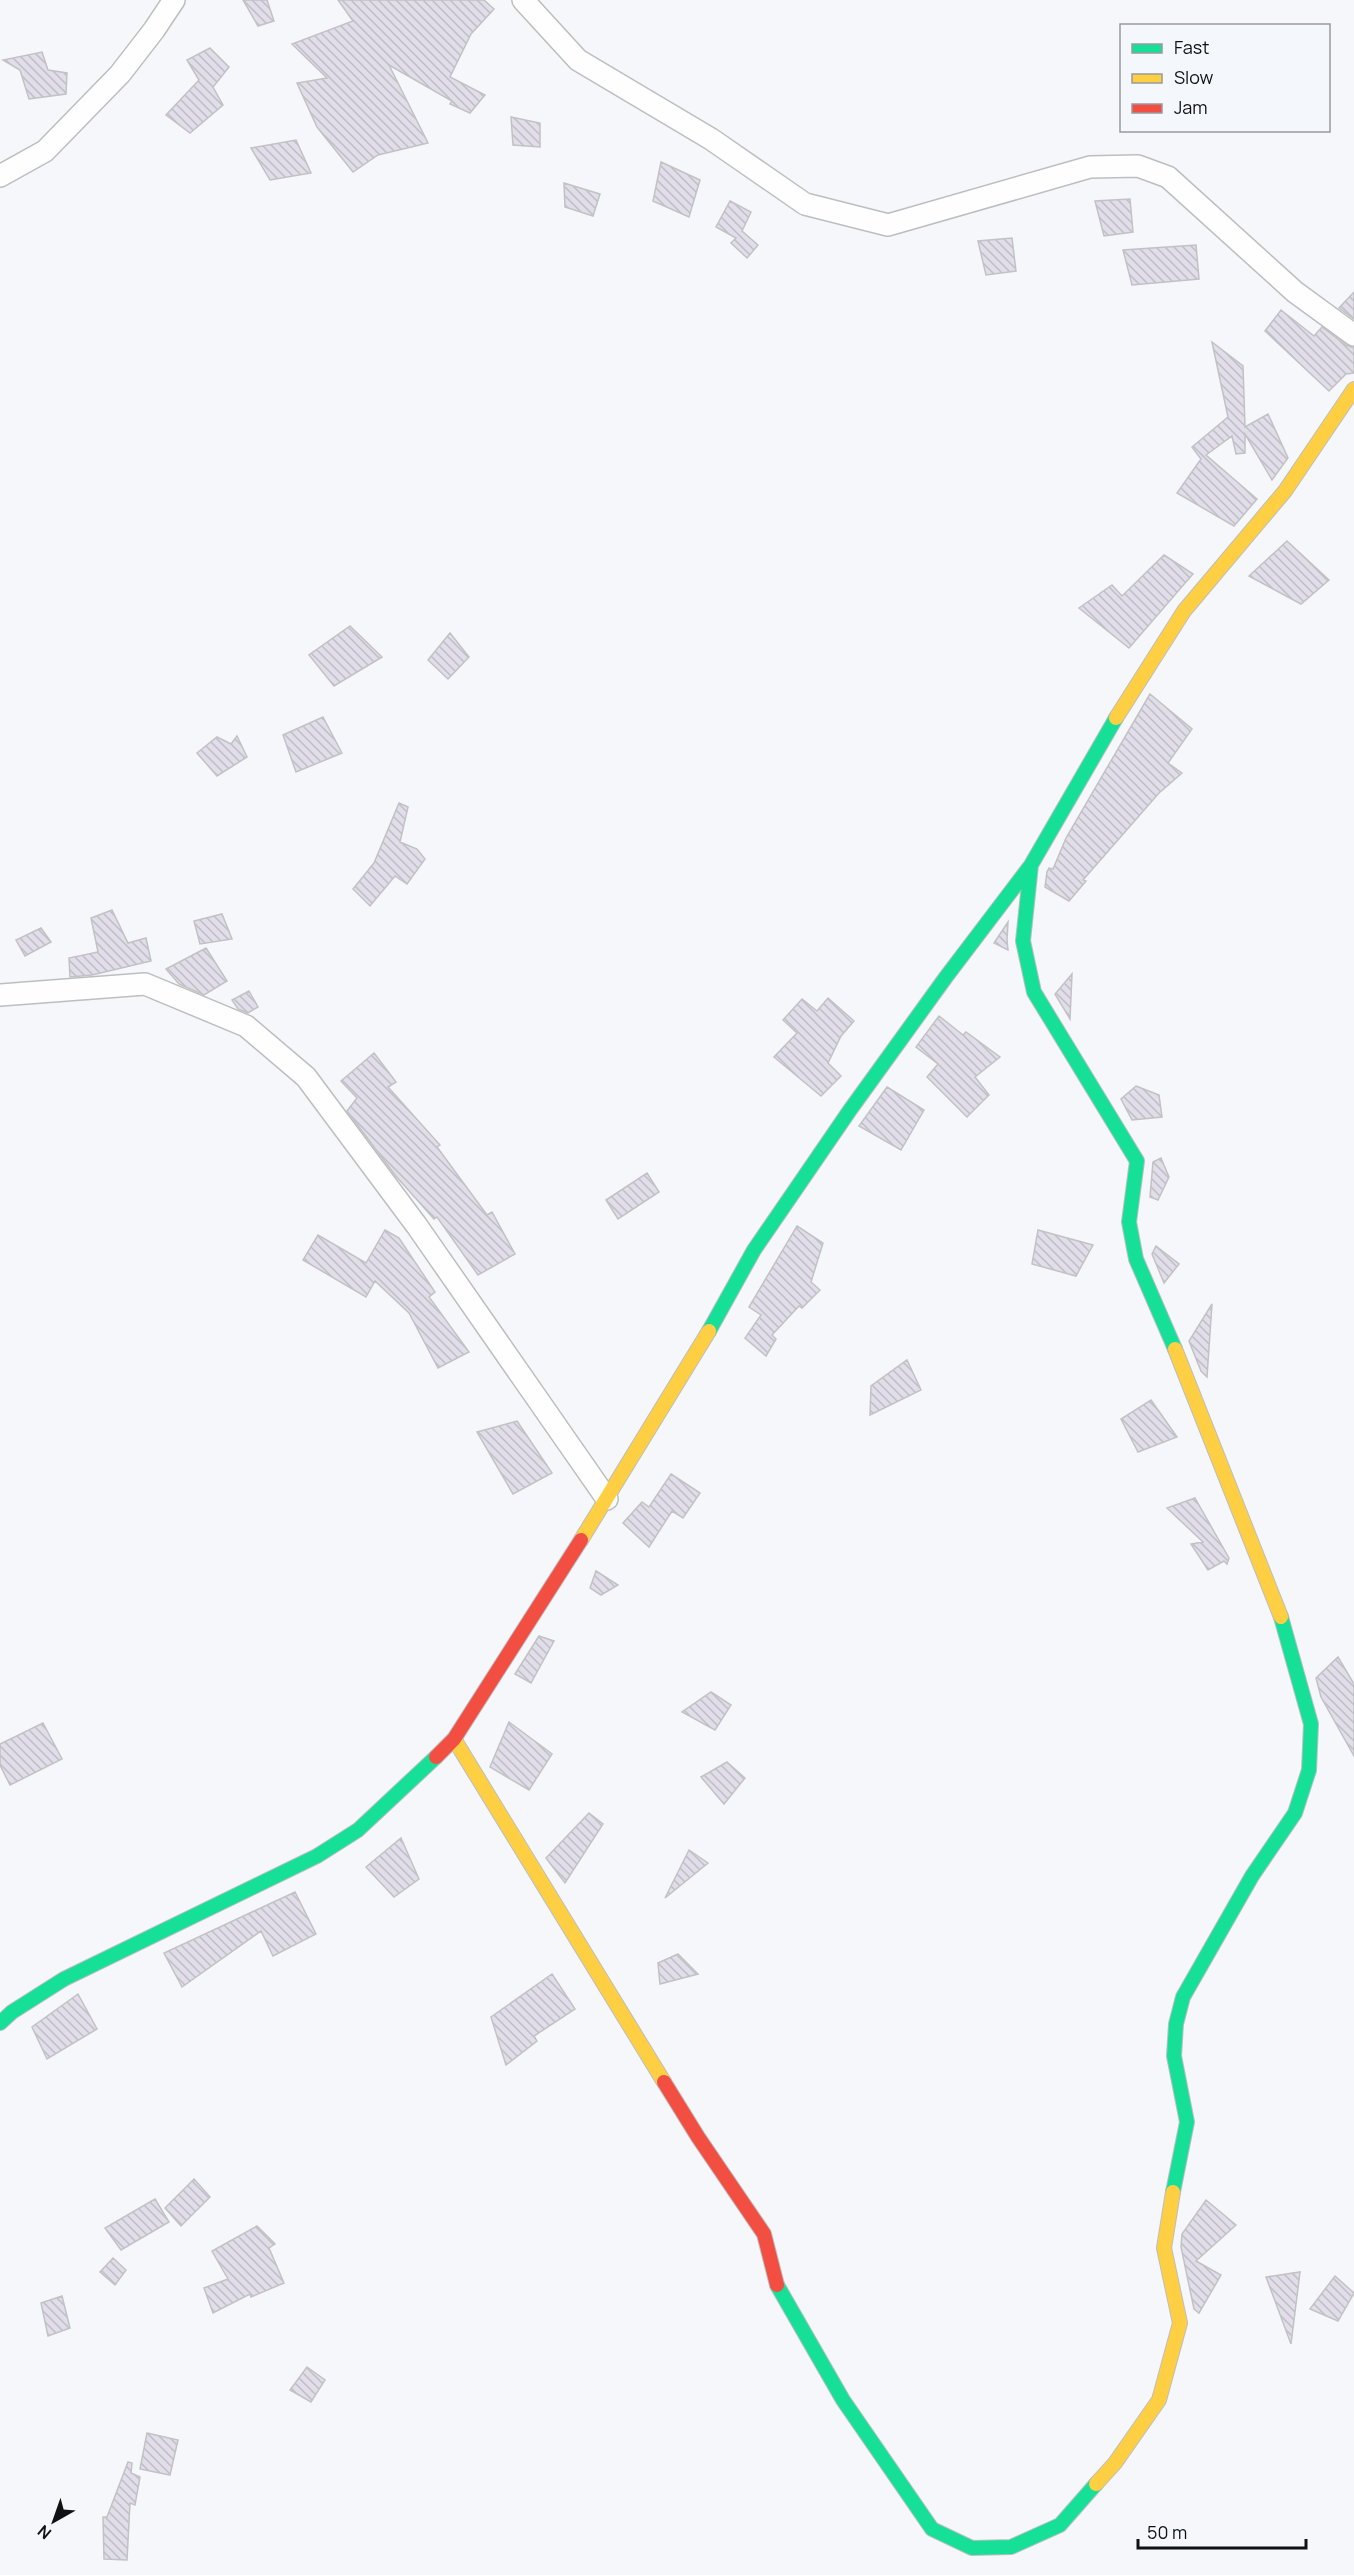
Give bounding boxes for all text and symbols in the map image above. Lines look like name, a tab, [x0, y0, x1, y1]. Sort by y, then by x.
legend	[1120, 24, 1330, 132]
text: Fast	[1174, 35, 1209, 59]
text: Slow	[1174, 65, 1214, 89]
text: Jam	[1174, 95, 1208, 119]
north arrow	[24, 2491, 84, 2551]
scale bar	[1138, 2512, 1306, 2550]
text: N	[33, 2520, 56, 2545]
text: 50 m	[1147, 2520, 1187, 2544]

